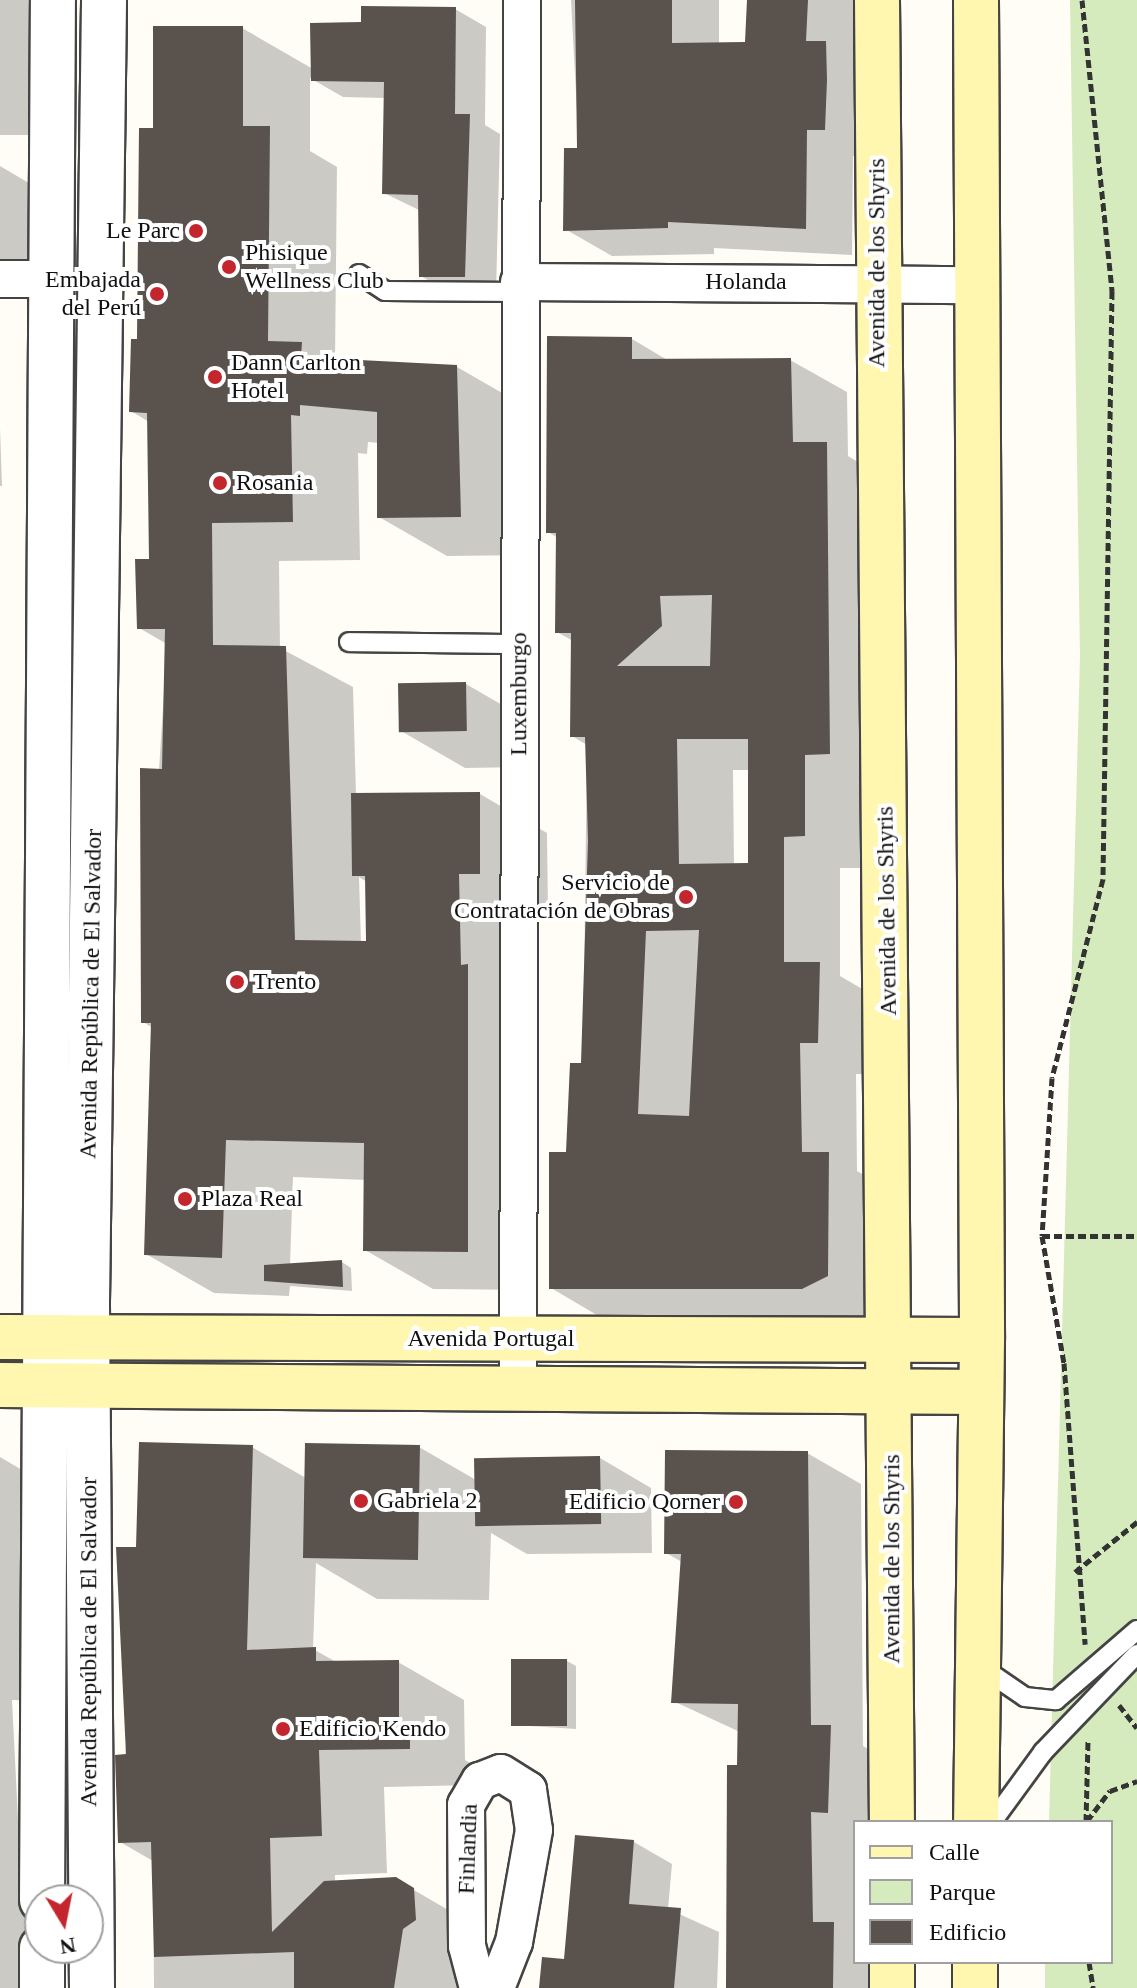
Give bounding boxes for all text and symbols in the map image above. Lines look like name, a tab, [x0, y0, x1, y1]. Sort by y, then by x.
street label: Avenida de los Shyris	[863, 158, 891, 368]
place label: Le Parc	[106, 217, 180, 245]
marker: Le Parc	[187, 222, 205, 240]
place label: Phisique Wellness Club	[245, 239, 384, 295]
marker: Phisique Wellness Club	[220, 258, 238, 276]
place label: Embajada del Perú	[45, 266, 141, 322]
street label: Holanda	[705, 268, 787, 296]
marker: Embajada del Perú	[148, 285, 166, 303]
place label: Dann Carlton Hotel	[231, 349, 361, 405]
marker: Dann Carlton Hotel	[206, 368, 224, 386]
place label: Rosania	[236, 469, 313, 497]
marker: Rosania	[211, 474, 229, 492]
street label: Luxemburgo	[505, 632, 533, 756]
street label: Avenida de los Shyris	[871, 806, 903, 1016]
street label: Avenida República de El Salvador	[74, 829, 108, 1159]
place label: Servicio de Contratación de Obras	[454, 869, 670, 925]
marker: Servicio de Contratación de Obras	[677, 888, 695, 906]
place label: Trento	[253, 968, 316, 996]
marker: Trento	[228, 973, 246, 991]
place label: Plaza Real	[201, 1185, 303, 1213]
marker: Plaza Real	[176, 1190, 194, 1208]
street label: Avenida Portugal	[408, 1325, 574, 1353]
street label: Avenida de los Shyris	[878, 1454, 906, 1664]
street label: Avenida República de El Salvador	[75, 1477, 103, 1807]
place label: Gabriela 2	[377, 1487, 478, 1515]
place label: Edificio Qorner	[569, 1488, 720, 1516]
marker: Gabriela 2	[352, 1492, 370, 1510]
marker: Edificio Qorner	[727, 1493, 745, 1511]
place label: Edificio Kendo	[299, 1715, 446, 1743]
marker: Edificio Kendo	[274, 1720, 292, 1738]
street label: Finlandia	[452, 1803, 484, 1895]
legend	[853, 1820, 1113, 1964]
text: Calle	[929, 1839, 980, 1865]
text: Parque	[929, 1879, 996, 1905]
north arrow	[24, 1884, 104, 1964]
text: Edificio	[929, 1919, 1006, 1945]
text: N	[58, 1932, 78, 1960]

